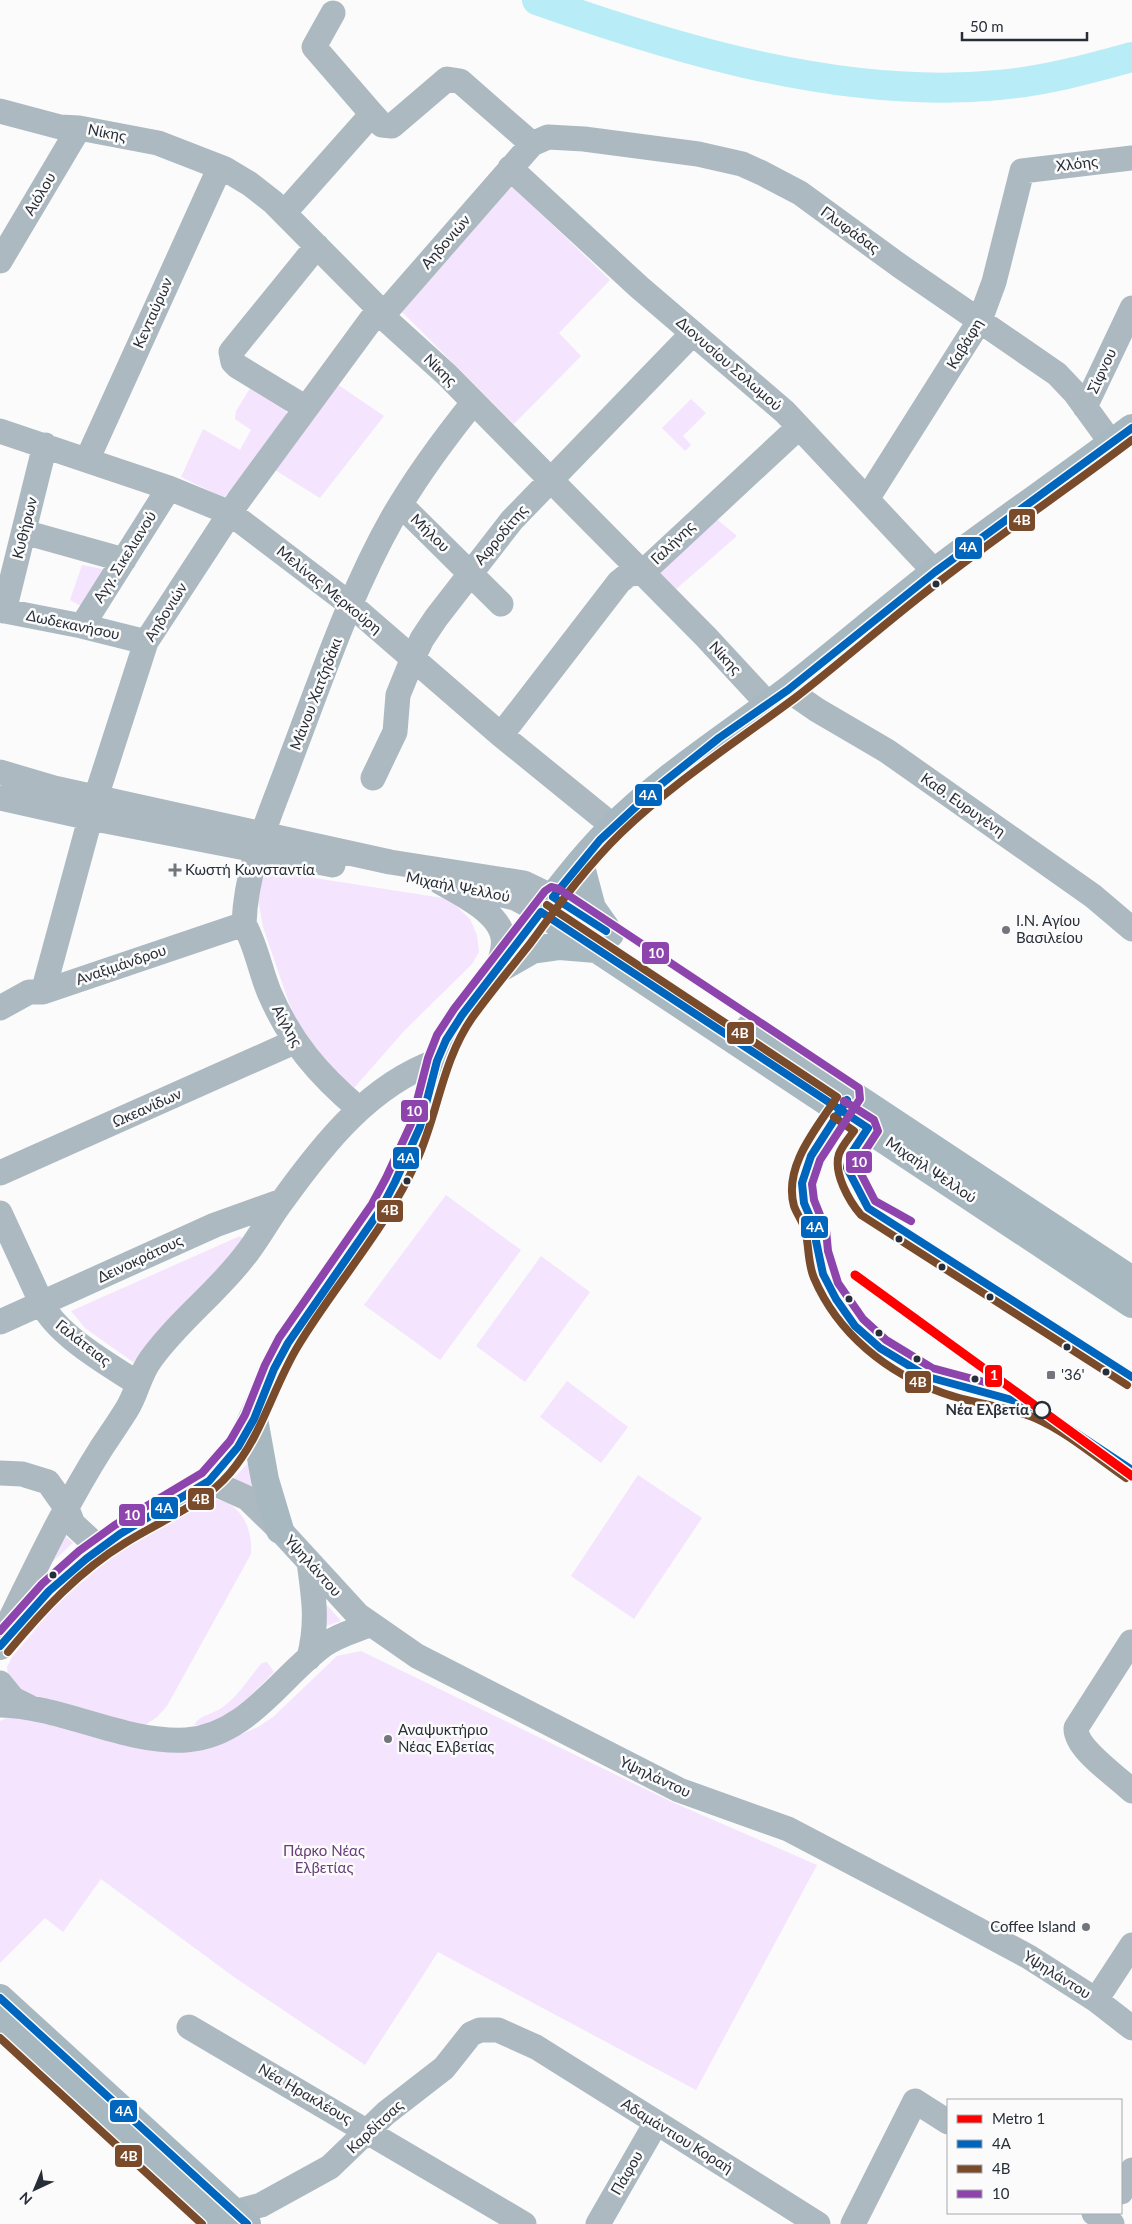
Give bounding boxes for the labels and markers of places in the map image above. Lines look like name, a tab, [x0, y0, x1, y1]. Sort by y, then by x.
unlabelled marker	[931, 579, 941, 589]
place label: Κωστή Κωνσταντία	[185, 860, 315, 878]
marker: Κωστή Κωνσταντία	[169, 864, 181, 876]
place label: Ι.Ν. Αγίου Βασιλείου	[1016, 911, 1083, 946]
marker: Ι.Ν. Αγίου Βασιλείου	[1000, 924, 1012, 936]
unlabelled marker	[402, 1176, 412, 1186]
unlabelled marker	[894, 1234, 904, 1244]
unlabelled marker	[937, 1262, 947, 1272]
unlabelled marker	[985, 1292, 995, 1302]
unlabelled marker	[844, 1294, 854, 1304]
unlabelled marker	[874, 1328, 884, 1338]
unlabelled marker	[1062, 1342, 1072, 1352]
unlabelled marker	[912, 1354, 922, 1364]
place label: '36'	[1061, 1365, 1085, 1383]
unlabelled marker	[1101, 1367, 1111, 1377]
marker: '36'	[1045, 1369, 1057, 1381]
unlabelled marker	[970, 1374, 980, 1384]
place label: Νέα Ελβετία	[946, 1400, 1029, 1418]
marker: Νέα Ελβετία	[1033, 1401, 1051, 1419]
unlabelled marker	[48, 1570, 58, 1580]
place label: Αναψυκτήριο Νέας Ελβετίας	[398, 1720, 494, 1755]
marker: Αναψυκτήριο Νέας Ελβετίας	[382, 1733, 394, 1745]
place label: Coffee Island	[990, 1917, 1076, 1935]
marker: Coffee Island	[1080, 1921, 1092, 1933]

